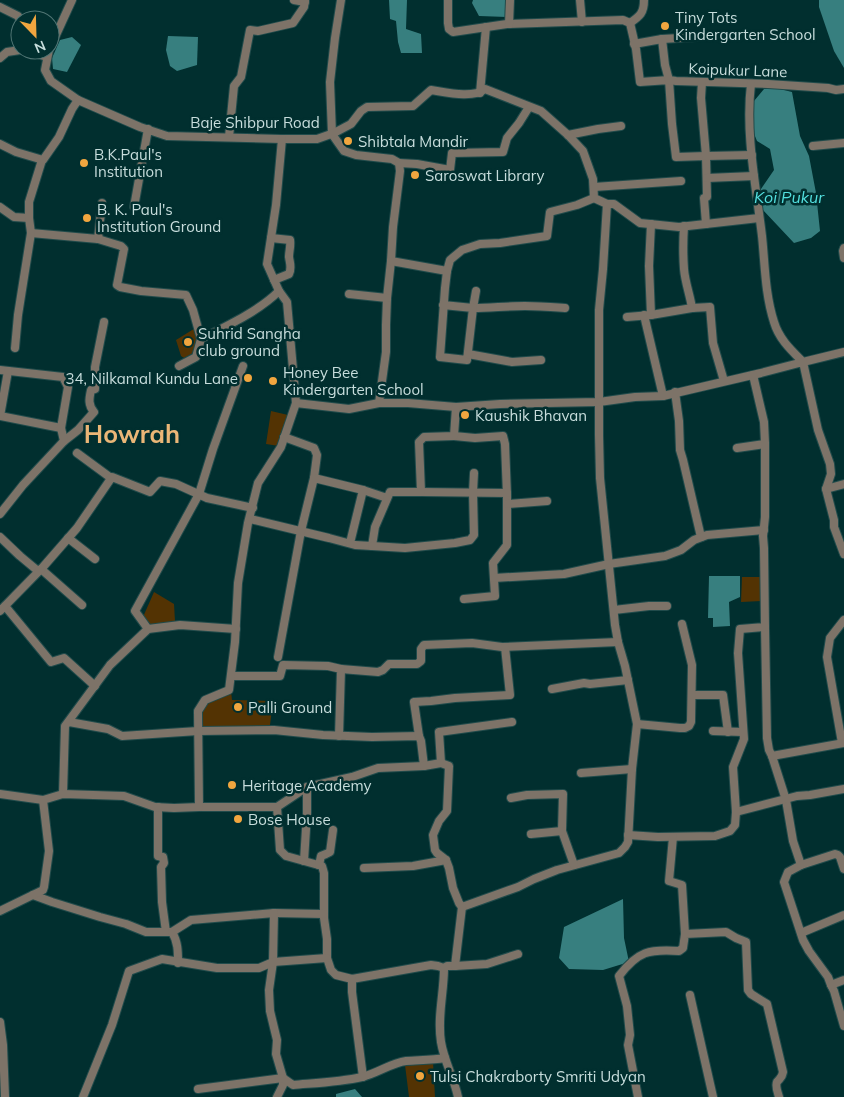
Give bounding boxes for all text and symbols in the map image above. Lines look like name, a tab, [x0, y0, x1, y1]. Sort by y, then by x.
place label: Tiny Tots Kindergarten School	[675, 8, 816, 44]
north arrow	[10, 10, 60, 60]
marker: Tiny Tots Kindergarten School	[659, 20, 671, 32]
text: N	[32, 37, 48, 57]
street label: Koipukur Lane	[688, 59, 788, 81]
street label: Baje Shibpur Road	[190, 113, 320, 132]
place label: Shibtala Mandir	[358, 132, 469, 151]
marker: Shibtala Mandir	[342, 135, 354, 147]
place label: B.K.Paul's Institution	[94, 145, 163, 181]
marker: B.K.Paul's Institution	[78, 157, 90, 169]
place label: Saroswat Library	[425, 166, 545, 185]
marker: Saroswat Library	[409, 169, 421, 181]
water label: Koi Pukur	[754, 187, 825, 207]
place label: B. K. Paul's Institution Ground	[97, 200, 221, 236]
marker: B. K. Paul's Institution Ground	[81, 212, 93, 224]
place label: Suhrid Sangha club ground	[198, 324, 301, 360]
marker: Suhrid Sangha club ground	[182, 336, 194, 348]
place label: Honey Bee Kindergarten School	[283, 363, 424, 399]
place label: 34, Nilkamal Kundu Lane	[66, 369, 238, 388]
marker: 34, Nilkamal Kundu Lane	[242, 372, 254, 384]
marker: Honey Bee Kindergarten School	[267, 375, 279, 387]
place label: Kaushik Bhavan	[475, 406, 587, 425]
marker: Kaushik Bhavan	[459, 409, 471, 421]
district label: Howrah	[84, 418, 180, 449]
place label: Palli Ground	[248, 698, 332, 717]
marker: Palli Ground	[232, 701, 244, 713]
place label: Heritage Academy	[242, 776, 372, 795]
marker: Heritage Academy	[226, 779, 238, 791]
place label: Bose House	[248, 810, 331, 829]
marker: Bose House	[232, 813, 244, 825]
place label: Tulsi Chakraborty Smriti Udyan	[430, 1067, 646, 1086]
marker: Tulsi Chakraborty Smriti Udyan	[414, 1070, 426, 1082]

